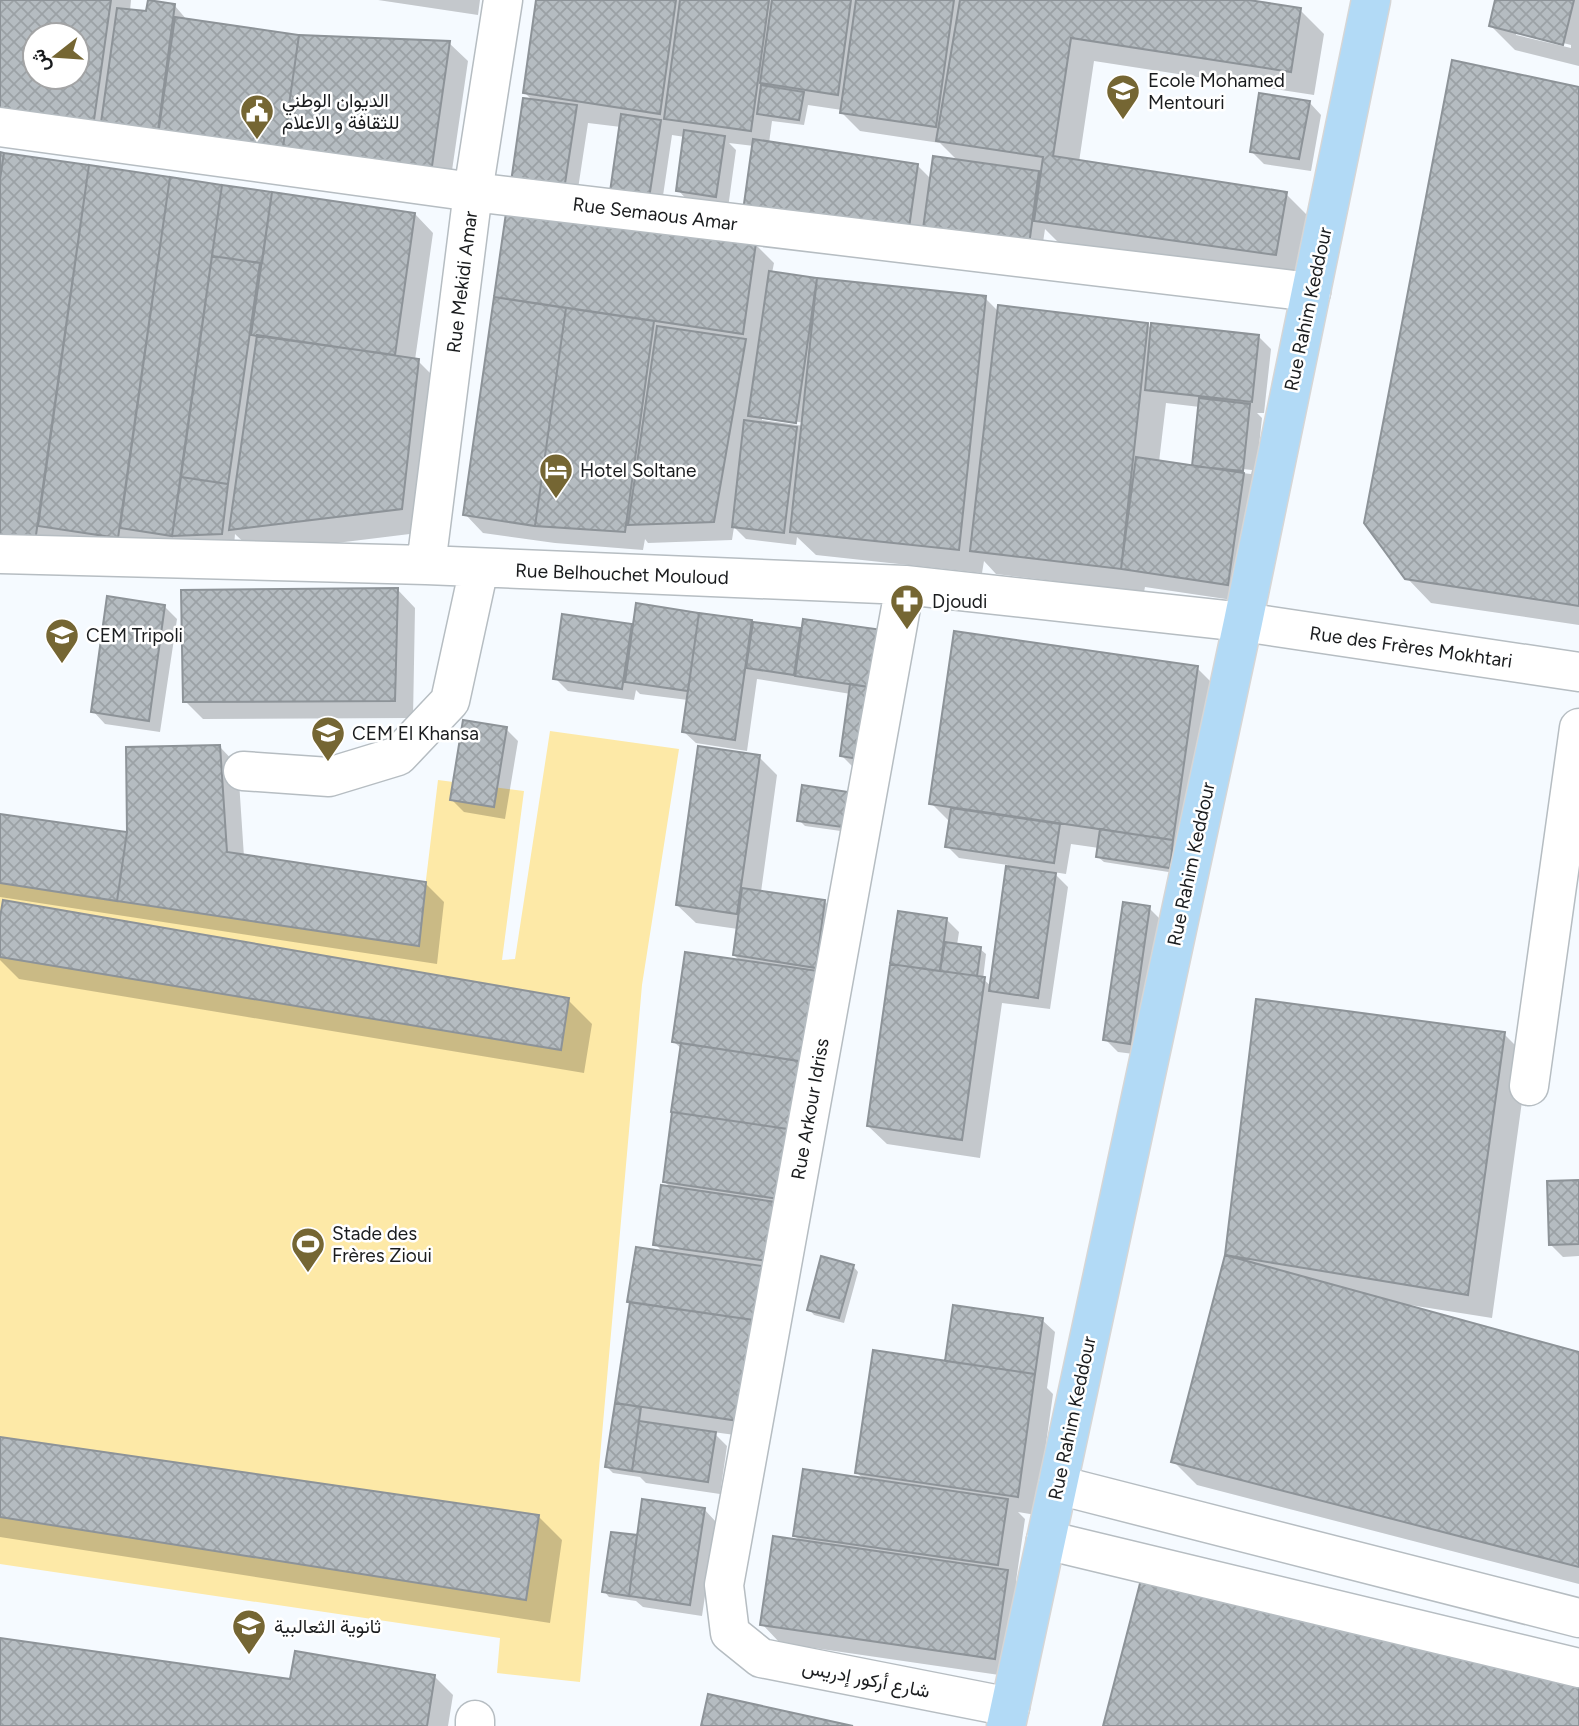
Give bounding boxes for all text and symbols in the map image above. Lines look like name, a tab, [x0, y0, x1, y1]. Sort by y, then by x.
north arrow	[21, 21, 91, 91]
text: ش	[26, 46, 55, 75]
place label: Ecole Mohamed Mentouri	[1148, 69, 1285, 114]
school or university icon: Ecole Mohamed Mentouri	[1104, 72, 1142, 121]
place label: الديوان الوطني للثقافة و الاعلام	[282, 89, 399, 135]
public building icon: الديوان الوطني للثقافة و الاعلام	[238, 92, 276, 141]
street label: Rue Semaous Amar	[571, 192, 739, 236]
street label: Rue Mekidi Amar	[442, 209, 482, 354]
street label: Rue Rahim Keddour	[1279, 224, 1337, 393]
hotel icon: Hotel Soltane	[537, 451, 575, 500]
place label: Hotel Soltane	[580, 459, 696, 482]
street label: Rue Belhouchet Mouloud	[515, 559, 729, 589]
pharmacy icon: Djoudi	[888, 582, 926, 631]
place label: Djoudi	[932, 590, 987, 613]
school or university icon: CEM Tripoli	[43, 616, 81, 665]
street label: Rue des Frères Mokhtari	[1308, 621, 1514, 673]
place label: CEM Tripoli	[86, 624, 183, 647]
school or university icon: CEM El Khansa	[309, 714, 347, 763]
place label: CEM El Khansa	[352, 722, 479, 745]
street label: Rue Rahim Keddour	[1162, 779, 1220, 948]
street label: Rue Arkour Idriss	[786, 1036, 834, 1182]
place label: Stade des Frères Zioui	[332, 1222, 432, 1267]
sports icon: Stade des Frères Zioui	[289, 1225, 327, 1274]
street label: Rue Rahim Keddour	[1043, 1333, 1101, 1502]
school or university icon: ثانوية الثعالبية	[230, 1607, 268, 1656]
place label: ثانوية الثعالبية	[274, 1615, 381, 1638]
street label: شارع أركور إدريس	[800, 1655, 932, 1704]

